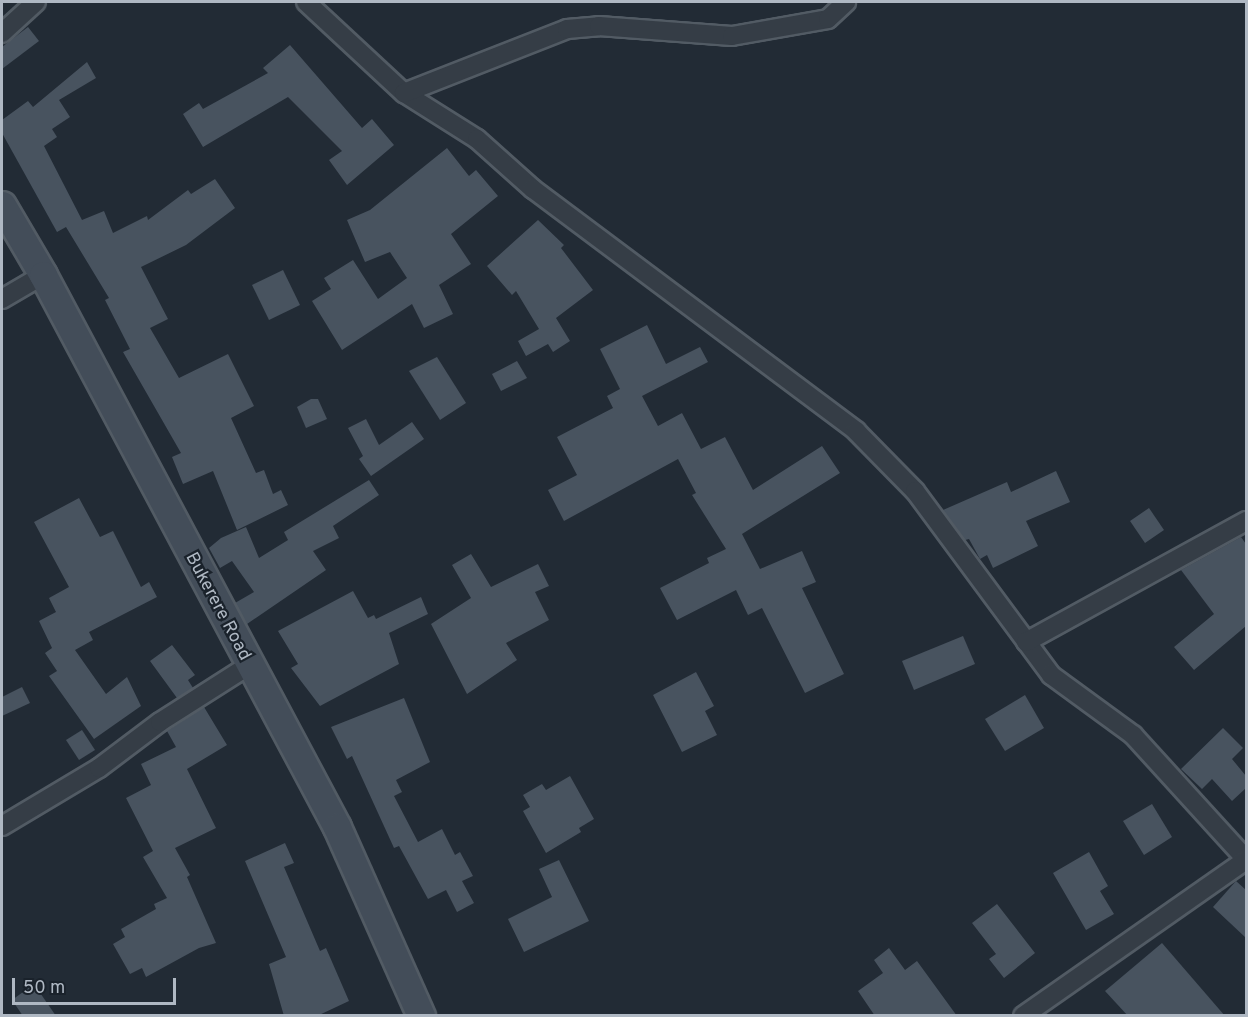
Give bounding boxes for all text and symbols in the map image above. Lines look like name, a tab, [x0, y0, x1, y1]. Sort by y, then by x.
street label: Bukerere Road	[179, 549, 255, 665]
scale bar	[15, 966, 178, 1004]
text: 50 m	[23, 977, 65, 1000]

